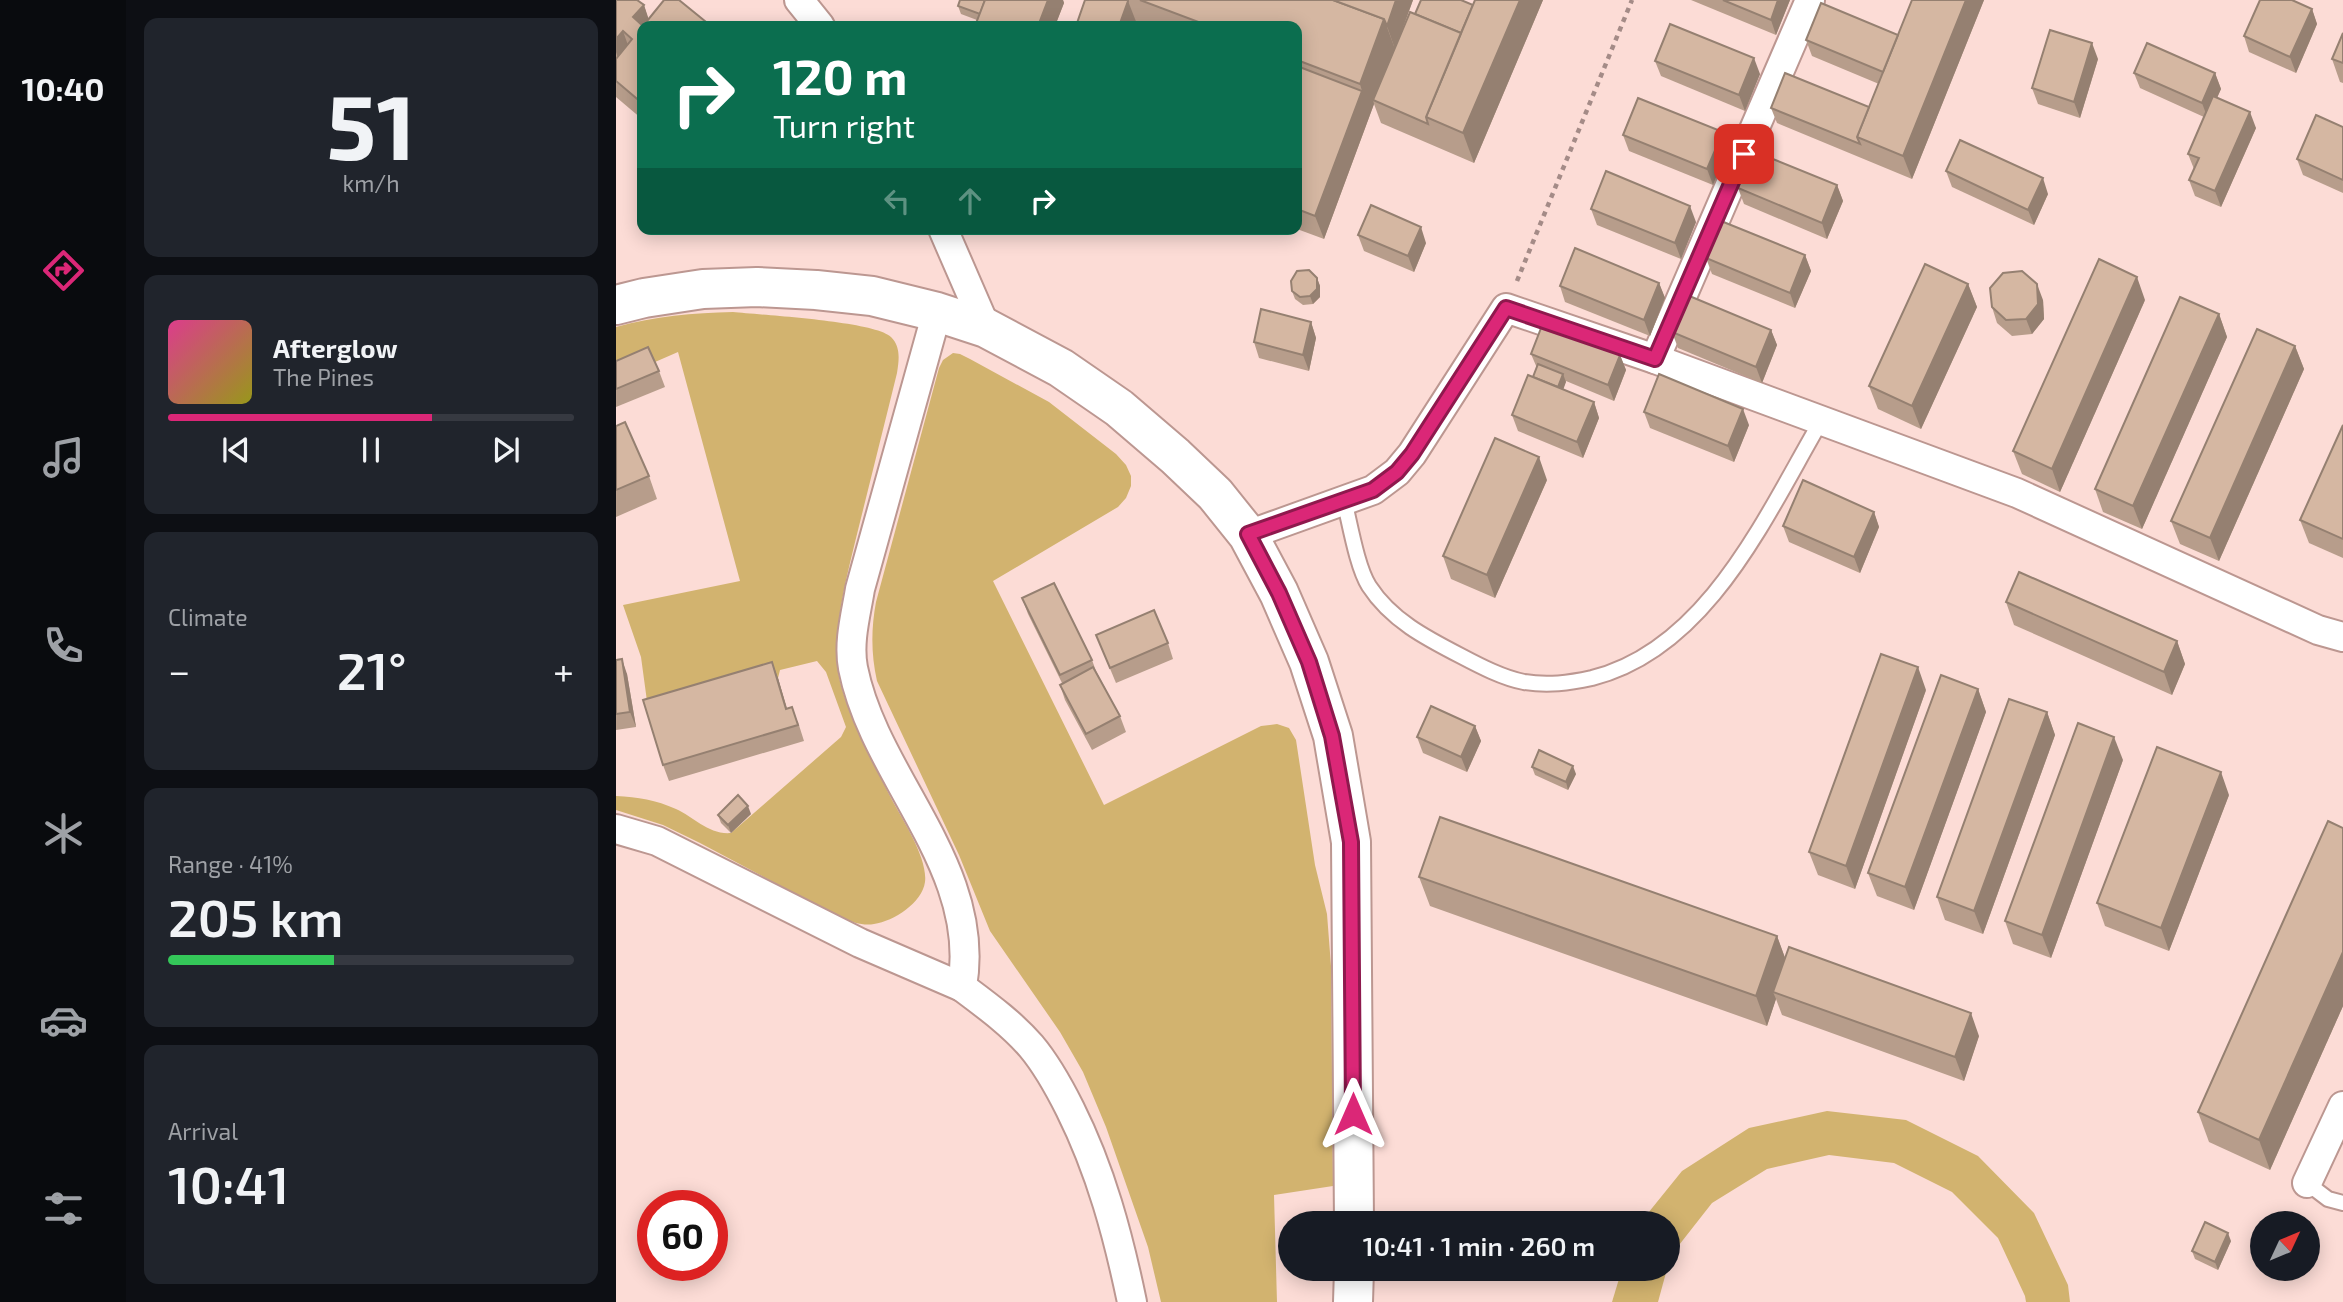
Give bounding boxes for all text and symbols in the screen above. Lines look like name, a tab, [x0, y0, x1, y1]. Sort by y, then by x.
text: 120 m	[773, 46, 907, 105]
icon: right	[658, 49, 749, 140]
text: 10:40	[22, 69, 104, 107]
text: 51	[326, 69, 416, 178]
text: Turn right	[773, 106, 915, 144]
pin	[1714, 124, 1774, 184]
icon: arrive	[1725, 135, 1763, 173]
text: km/h	[342, 169, 400, 197]
icon: left	[878, 182, 916, 220]
icon: ahead	[951, 182, 989, 220]
icon: right	[1024, 182, 1062, 220]
icon: directions	[39, 246, 88, 295]
text: Afterglow	[273, 332, 398, 363]
text: The Pines	[273, 363, 374, 391]
icon: previous	[217, 431, 255, 469]
icon: pause	[352, 431, 390, 469]
icon: next	[487, 431, 525, 469]
icon: music	[39, 433, 88, 482]
text: Climate	[168, 603, 248, 631]
icon: phone	[39, 621, 88, 670]
text: 21°	[337, 638, 407, 700]
text: −	[168, 647, 190, 693]
text: +	[553, 647, 574, 693]
icon: climate	[39, 809, 88, 858]
text: Range · 41%	[168, 850, 293, 878]
text: 205 km	[168, 885, 343, 947]
icon: car	[39, 996, 88, 1045]
position arrow	[1316, 1077, 1390, 1151]
text: Arrival	[168, 1117, 238, 1145]
text: 10:41	[168, 1152, 289, 1214]
icon: filters	[39, 1184, 88, 1233]
speed limit sign: 60	[637, 1190, 728, 1281]
north arrow	[2250, 1211, 2320, 1281]
map controls	[2250, 1211, 2320, 1281]
text: 10:41 · 1 min · 260 m	[1363, 1230, 1595, 1261]

